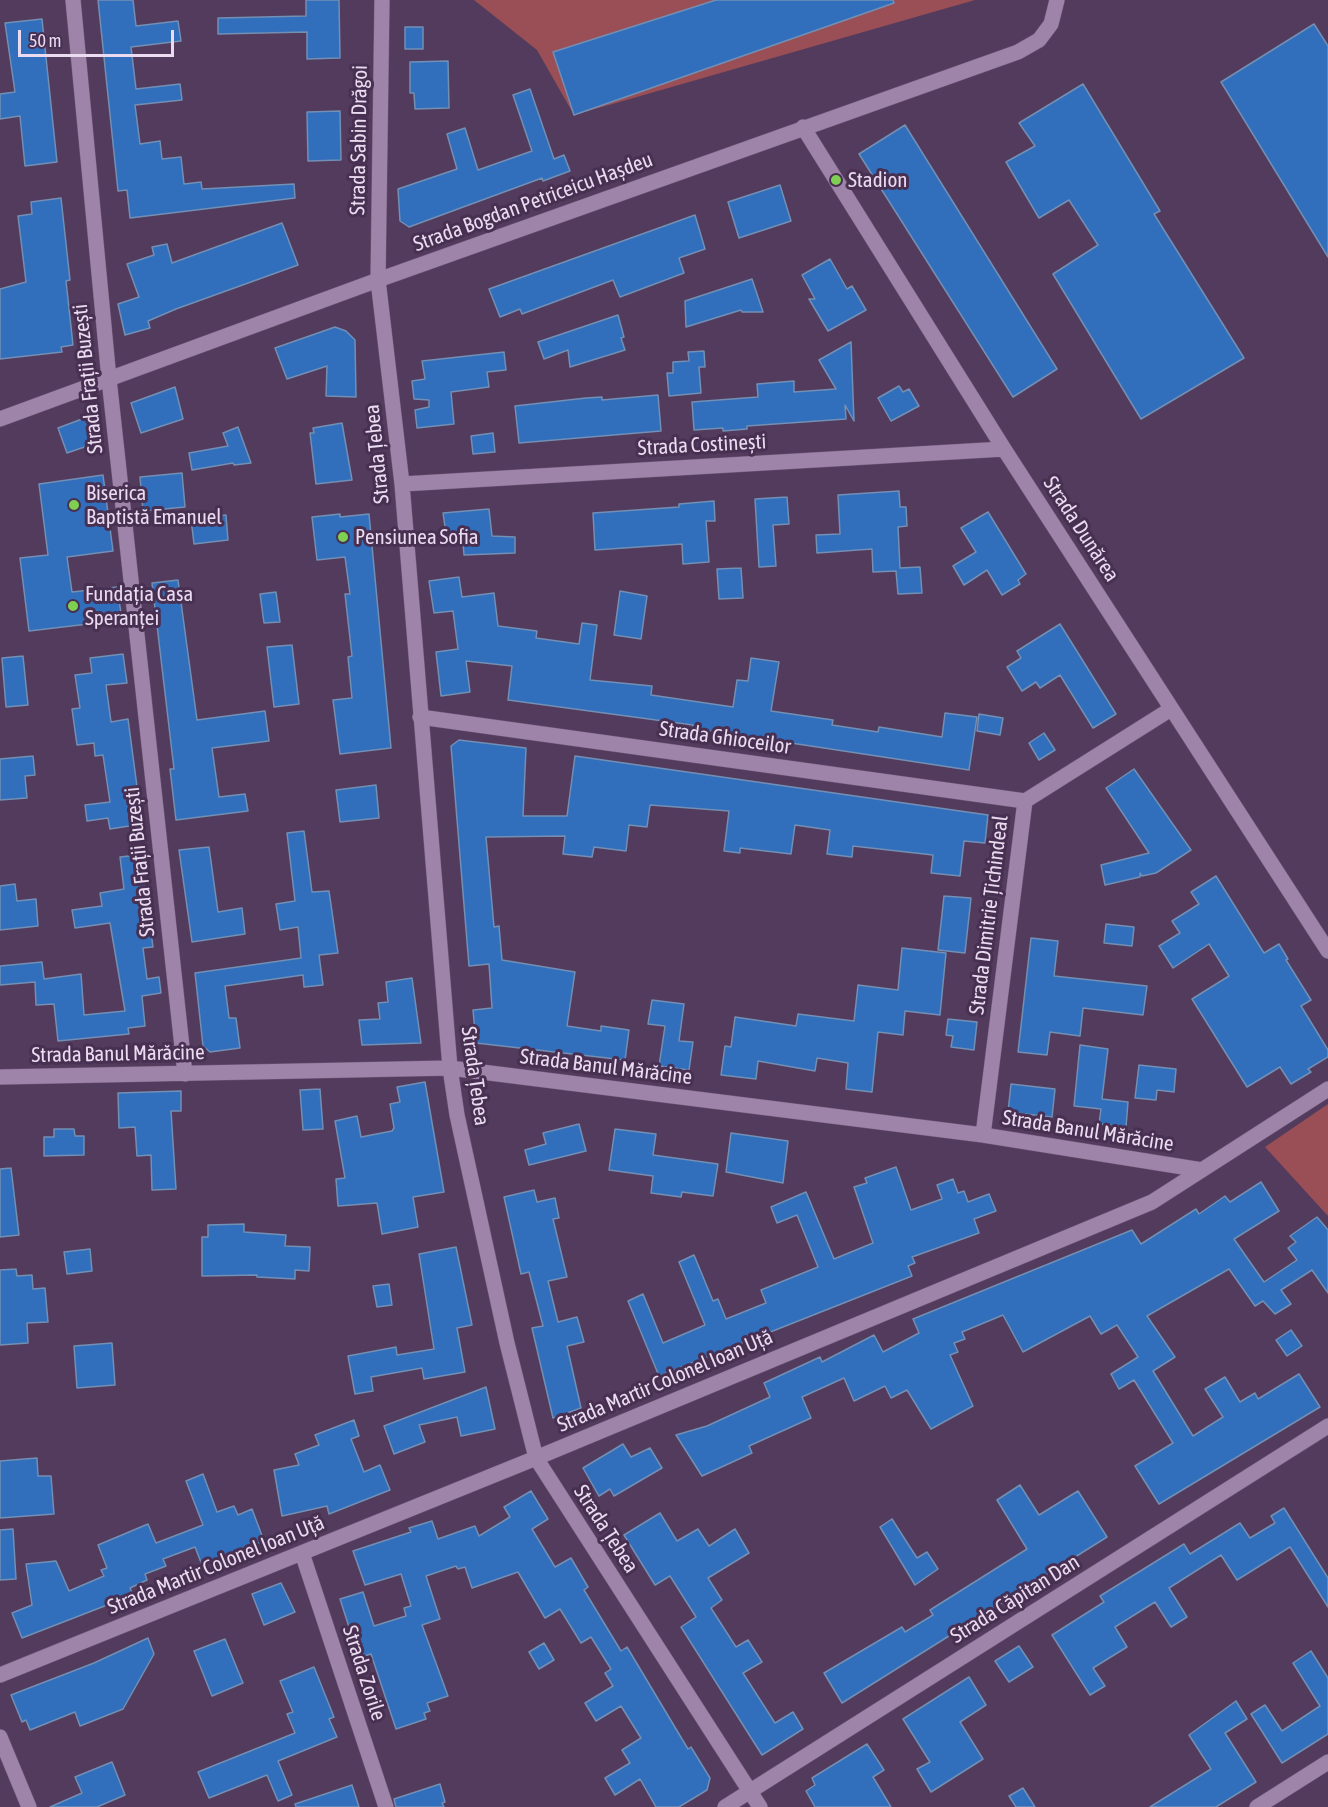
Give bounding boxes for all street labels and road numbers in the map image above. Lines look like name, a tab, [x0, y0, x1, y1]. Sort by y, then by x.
street label: Strada Sabin Drăgoi	[345, 65, 373, 215]
street label: Strada Bogdan Petriceicu Hașdeu	[410, 147, 656, 257]
street label: Strada Frații Buzești	[68, 303, 108, 455]
street label: Strada Țebea	[359, 403, 395, 505]
street label: Strada Costinești	[637, 429, 767, 461]
street label: Strada Dunărea	[1038, 472, 1124, 586]
street label: Strada Ghioceilor	[658, 716, 792, 760]
street label: Strada Frații Buzești	[120, 786, 160, 938]
street label: Strada Dimitrie Țichindeal	[964, 814, 1014, 1016]
street label: Strada Țebea	[456, 1025, 494, 1127]
street label: Strada Banul Mărăcine	[31, 1040, 205, 1068]
street label: Strada Banul Mărăcine	[519, 1044, 693, 1090]
street label: Strada Banul Mărăcine	[1001, 1105, 1175, 1157]
street label: Strada Martir Colonel Ioan Uță	[553, 1324, 777, 1438]
street label: Strada Țebea	[568, 1480, 644, 1578]
street label: Strada Martir Colonel Ioan Uță	[104, 1510, 328, 1620]
street label: Strada Căpitan Dan	[946, 1549, 1084, 1649]
street label: Strada Zorile	[337, 1622, 391, 1724]

